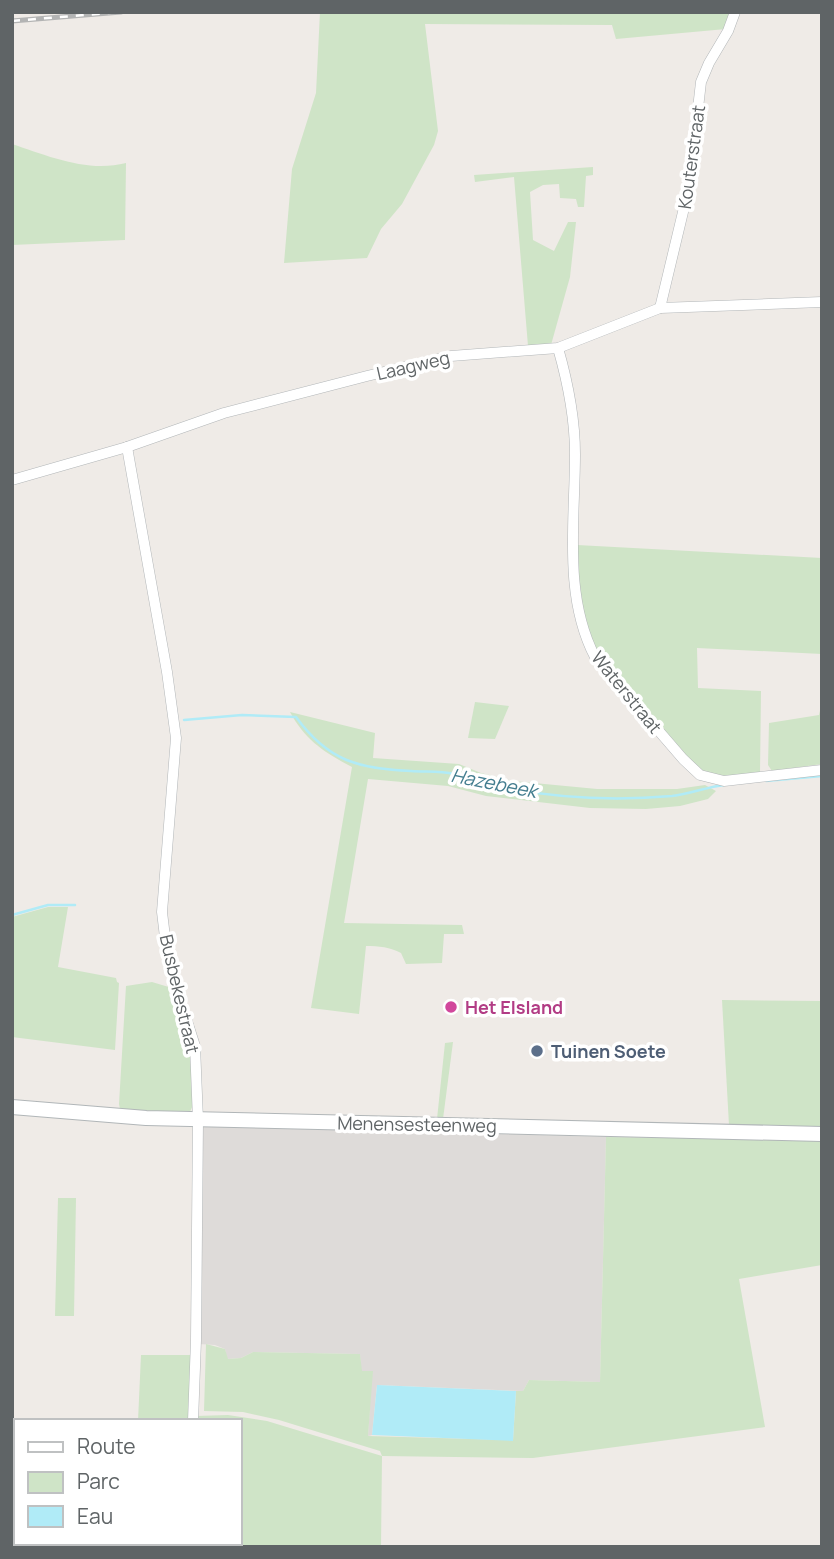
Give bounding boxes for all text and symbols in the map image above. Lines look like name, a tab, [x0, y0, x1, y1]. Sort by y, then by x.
street label: Kouterstraat	[672, 103, 710, 211]
street label: Laagweg	[374, 345, 452, 385]
street label: Waterstraat	[586, 646, 668, 738]
water label: Hazebeek	[449, 762, 542, 805]
street label: Busbekestraat	[155, 932, 205, 1056]
place label: Het Elsland	[465, 995, 563, 1019]
marker: Het Elsland	[443, 999, 459, 1015]
place label: Tuinen Soete	[551, 1039, 666, 1063]
marker: Tuinen Soete	[529, 1043, 545, 1059]
street label: Menensesteenweg	[337, 1111, 497, 1137]
legend	[14, 1419, 242, 1545]
text: Route	[77, 1432, 135, 1460]
text: Parc	[77, 1467, 120, 1495]
text: Eau	[77, 1502, 113, 1530]

